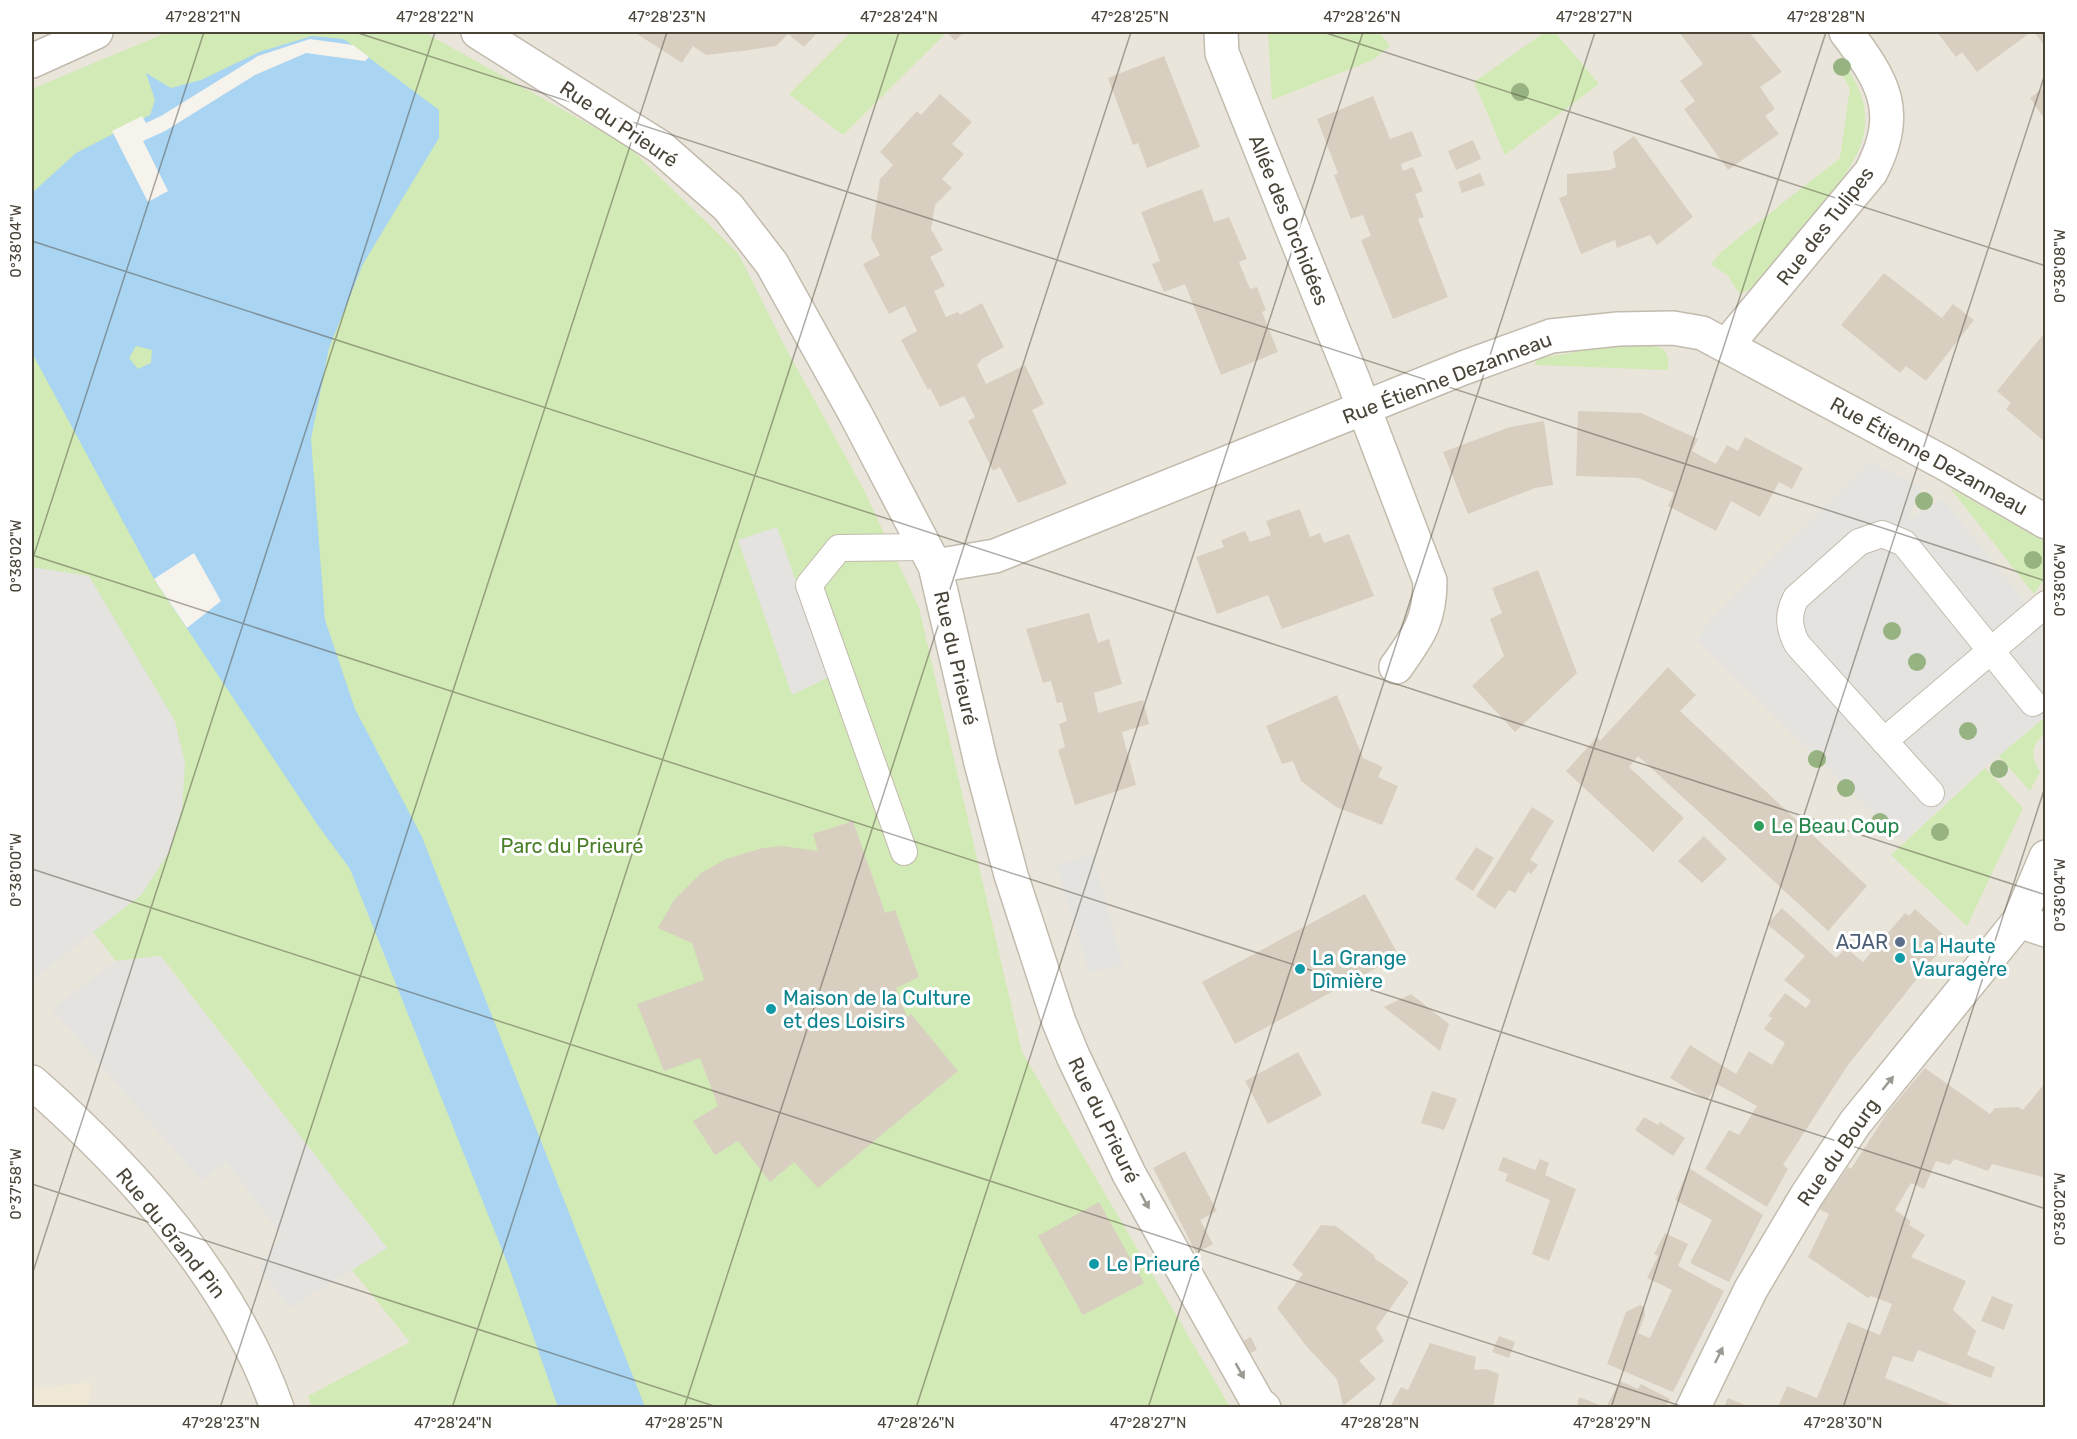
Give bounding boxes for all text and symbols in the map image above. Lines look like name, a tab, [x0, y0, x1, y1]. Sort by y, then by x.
text: 47°28'21"N	[165, 8, 241, 26]
text: 47°28'22"N	[396, 8, 474, 26]
text: 47°28'23"N	[628, 8, 706, 26]
text: 47°28'24"N	[860, 8, 938, 26]
text: 47°28'25"N	[1091, 8, 1169, 26]
text: 47°28'26"N	[1323, 8, 1401, 26]
text: 47°28'27"N	[1556, 8, 1632, 26]
text: 47°28'28"N	[1787, 8, 1865, 26]
street label: Rue du Prieuré	[555, 76, 683, 172]
street label: Allée des Orchidées	[1244, 131, 1334, 309]
street label: Rue des Tulipes	[1771, 162, 1879, 290]
text: 0°38'04"W	[7, 204, 25, 278]
text: 0°38'08"W	[2051, 229, 2069, 303]
street label: Rue Étienne Dezanneau	[1339, 327, 1555, 429]
street label: Rue Étienne Dezanneau	[1826, 392, 2032, 520]
text: 0°38'02"W	[7, 519, 25, 593]
text: 0°38'06"W	[2051, 544, 2069, 616]
street label: Rue du Prieuré	[929, 588, 983, 728]
place label: Le Beau Coup	[1771, 814, 1899, 838]
marker: Le Beau Coup	[1752, 819, 1766, 833]
text: 0°38'00"W	[7, 833, 25, 907]
park label: Parc du Prieuré	[501, 834, 644, 858]
text: 0°38'04"W	[2051, 858, 2069, 932]
place label: AJAR	[1836, 930, 1888, 954]
place label: La Haute Vauragère	[1912, 934, 2007, 981]
marker: AJAR	[1893, 935, 1907, 949]
place label: La Grange Dîmière	[1312, 946, 1407, 993]
marker: La Haute Vauragère	[1893, 951, 1907, 965]
marker: La Grange Dîmière	[1293, 962, 1307, 976]
place label: Maison de la Culture et des Loisirs	[783, 986, 971, 1033]
marker: Maison de la Culture et des Loisirs	[764, 1002, 778, 1016]
street label: Rue du Prieuré	[1063, 1053, 1145, 1187]
one-way arrow	[1881, 1075, 1894, 1091]
street label: Rue du Bourg	[1792, 1093, 1884, 1211]
text: 0°37'58"W	[7, 1148, 25, 1220]
street label: Rue du Grand Pin	[111, 1163, 231, 1303]
text: 0°38'02"W	[2051, 1172, 2069, 1246]
one-way arrow	[1139, 1193, 1150, 1209]
place label: Le Prieuré	[1106, 1252, 1200, 1276]
marker: Le Prieuré	[1087, 1257, 1101, 1271]
one-way arrow	[1713, 1346, 1723, 1364]
one-way arrow	[1235, 1363, 1245, 1380]
text: 47°28'23"N	[182, 1414, 260, 1432]
text: 47°28'24"N	[414, 1414, 492, 1432]
text: 47°28'25"N	[645, 1414, 723, 1432]
text: 47°28'26"N	[877, 1414, 955, 1432]
text: 47°28'27"N	[1110, 1414, 1186, 1432]
text: 47°28'28"N	[1341, 1414, 1419, 1432]
text: 47°28'29"N	[1573, 1414, 1651, 1432]
text: 47°28'30"N	[1804, 1414, 1882, 1432]

